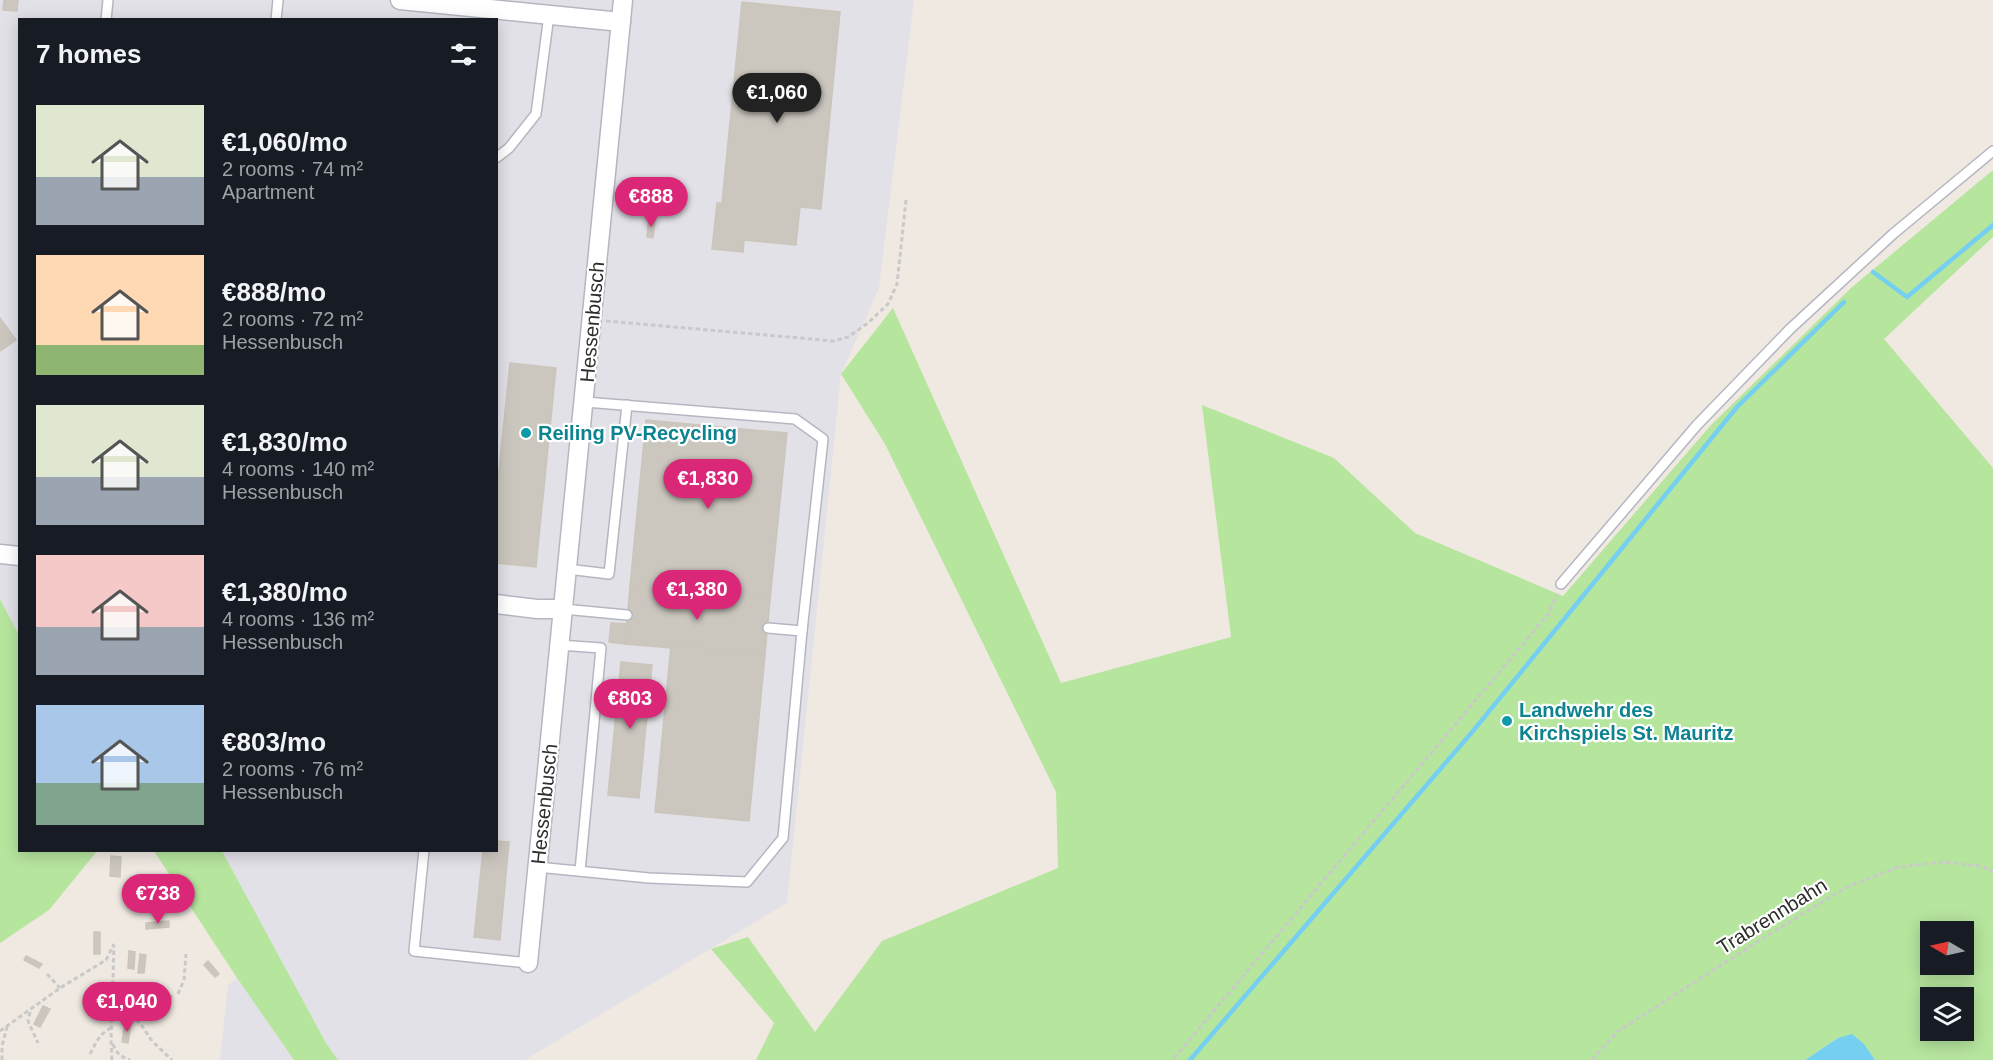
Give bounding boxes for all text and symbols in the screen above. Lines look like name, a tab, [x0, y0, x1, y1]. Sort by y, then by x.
icon: filters	[447, 38, 480, 71]
text: 7 homes	[36, 39, 142, 69]
pin: €1,060	[728, 73, 826, 124]
text: €1,060	[746, 81, 808, 103]
text: €1,060/mo	[222, 127, 348, 157]
icon: home	[84, 129, 156, 201]
text: 2 rooms · 74 m²	[222, 158, 363, 180]
pin: €888	[615, 177, 687, 228]
text: Apartment	[222, 181, 314, 203]
text: €888	[629, 185, 673, 207]
street label: Hessenbusch	[576, 261, 608, 383]
text: €888/mo	[222, 277, 326, 307]
icon: home	[84, 279, 156, 351]
text: 2 rooms · 72 m²	[222, 308, 363, 330]
text: Hessenbusch	[222, 331, 343, 353]
place label: Reiling PV-Recycling	[538, 422, 737, 444]
marker: Reiling PV-Recycling	[519, 426, 533, 440]
text: €1,830/mo	[222, 427, 348, 457]
icon: home	[84, 429, 156, 501]
text: 4 rooms · 140 m²	[222, 458, 374, 480]
pin: €1,830	[659, 459, 757, 510]
text: €1,830	[677, 467, 739, 489]
text: Hessenbusch	[222, 481, 343, 503]
pin: €1,380	[648, 570, 746, 621]
text: €1,380/mo	[222, 577, 348, 607]
text: €1,380	[666, 578, 728, 600]
icon: home	[84, 579, 156, 651]
text: 4 rooms · 136 m²	[222, 608, 374, 630]
text: Hessenbusch	[222, 631, 343, 653]
pin: €803	[594, 679, 666, 730]
text: €803	[608, 687, 652, 709]
place label: Landwehr des Kirchspiels St. Mauritz	[1519, 699, 1734, 744]
marker: Landwehr des Kirchspiels St. Mauritz	[1500, 714, 1514, 728]
text: €803/mo	[222, 727, 326, 757]
icon: home	[84, 729, 156, 801]
street label: Hessenbusch	[527, 743, 561, 865]
text: 2 rooms · 76 m²	[222, 758, 363, 780]
text: Hessenbusch	[222, 781, 343, 803]
pin: €738	[122, 874, 194, 925]
street label: Trabrennbahn	[1713, 874, 1831, 958]
text: €738	[136, 882, 180, 904]
north arrow	[1920, 921, 1974, 975]
map controls	[1920, 921, 1974, 1041]
pin: €1,040	[78, 982, 176, 1033]
button: layers	[1920, 987, 1974, 1041]
text: €1,040	[96, 990, 158, 1012]

